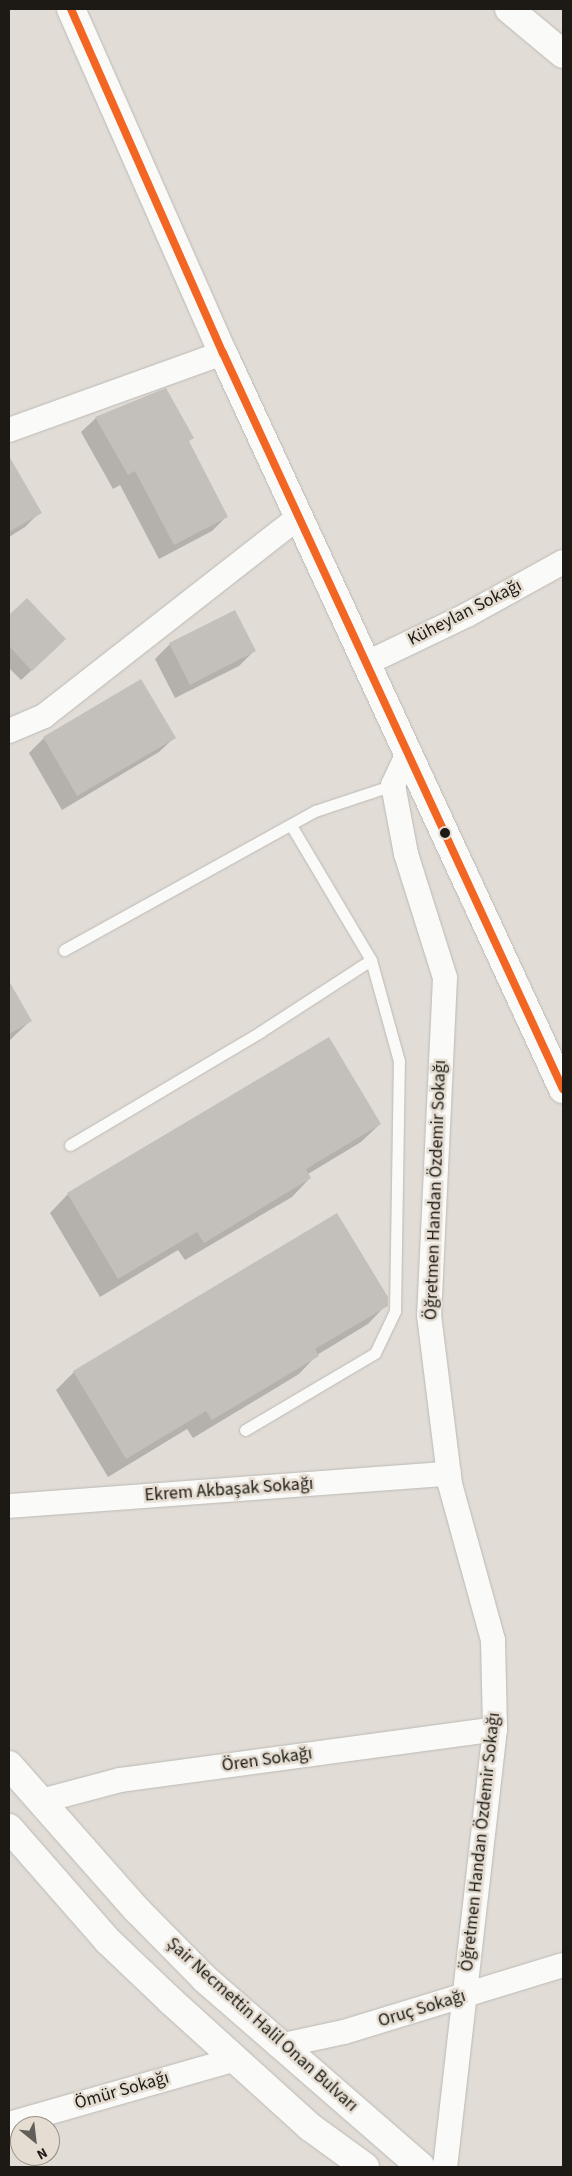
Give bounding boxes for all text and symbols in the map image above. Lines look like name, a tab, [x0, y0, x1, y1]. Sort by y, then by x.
street label: Küheylan Sokağı	[404, 575, 526, 651]
unlabelled marker	[440, 828, 450, 838]
street label: Öğretmen Handan Özdemir Sokağı	[421, 1059, 451, 1321]
street label: Ekrem Akbaşak Sokağı	[144, 1473, 314, 1507]
street label: Öğretmen Handan Özdemir Sokağı	[457, 1711, 505, 1973]
street label: Ören Sokağı	[220, 1743, 314, 1777]
street label: Şair Necmettin Halil Onan Bulvarı	[162, 1933, 362, 2117]
street label: Oruç Sokağı	[376, 1985, 468, 2033]
street label: Ömür Sokağı	[72, 2067, 172, 2115]
north arrow	[10, 2116, 60, 2166]
text: N	[33, 2142, 51, 2164]

